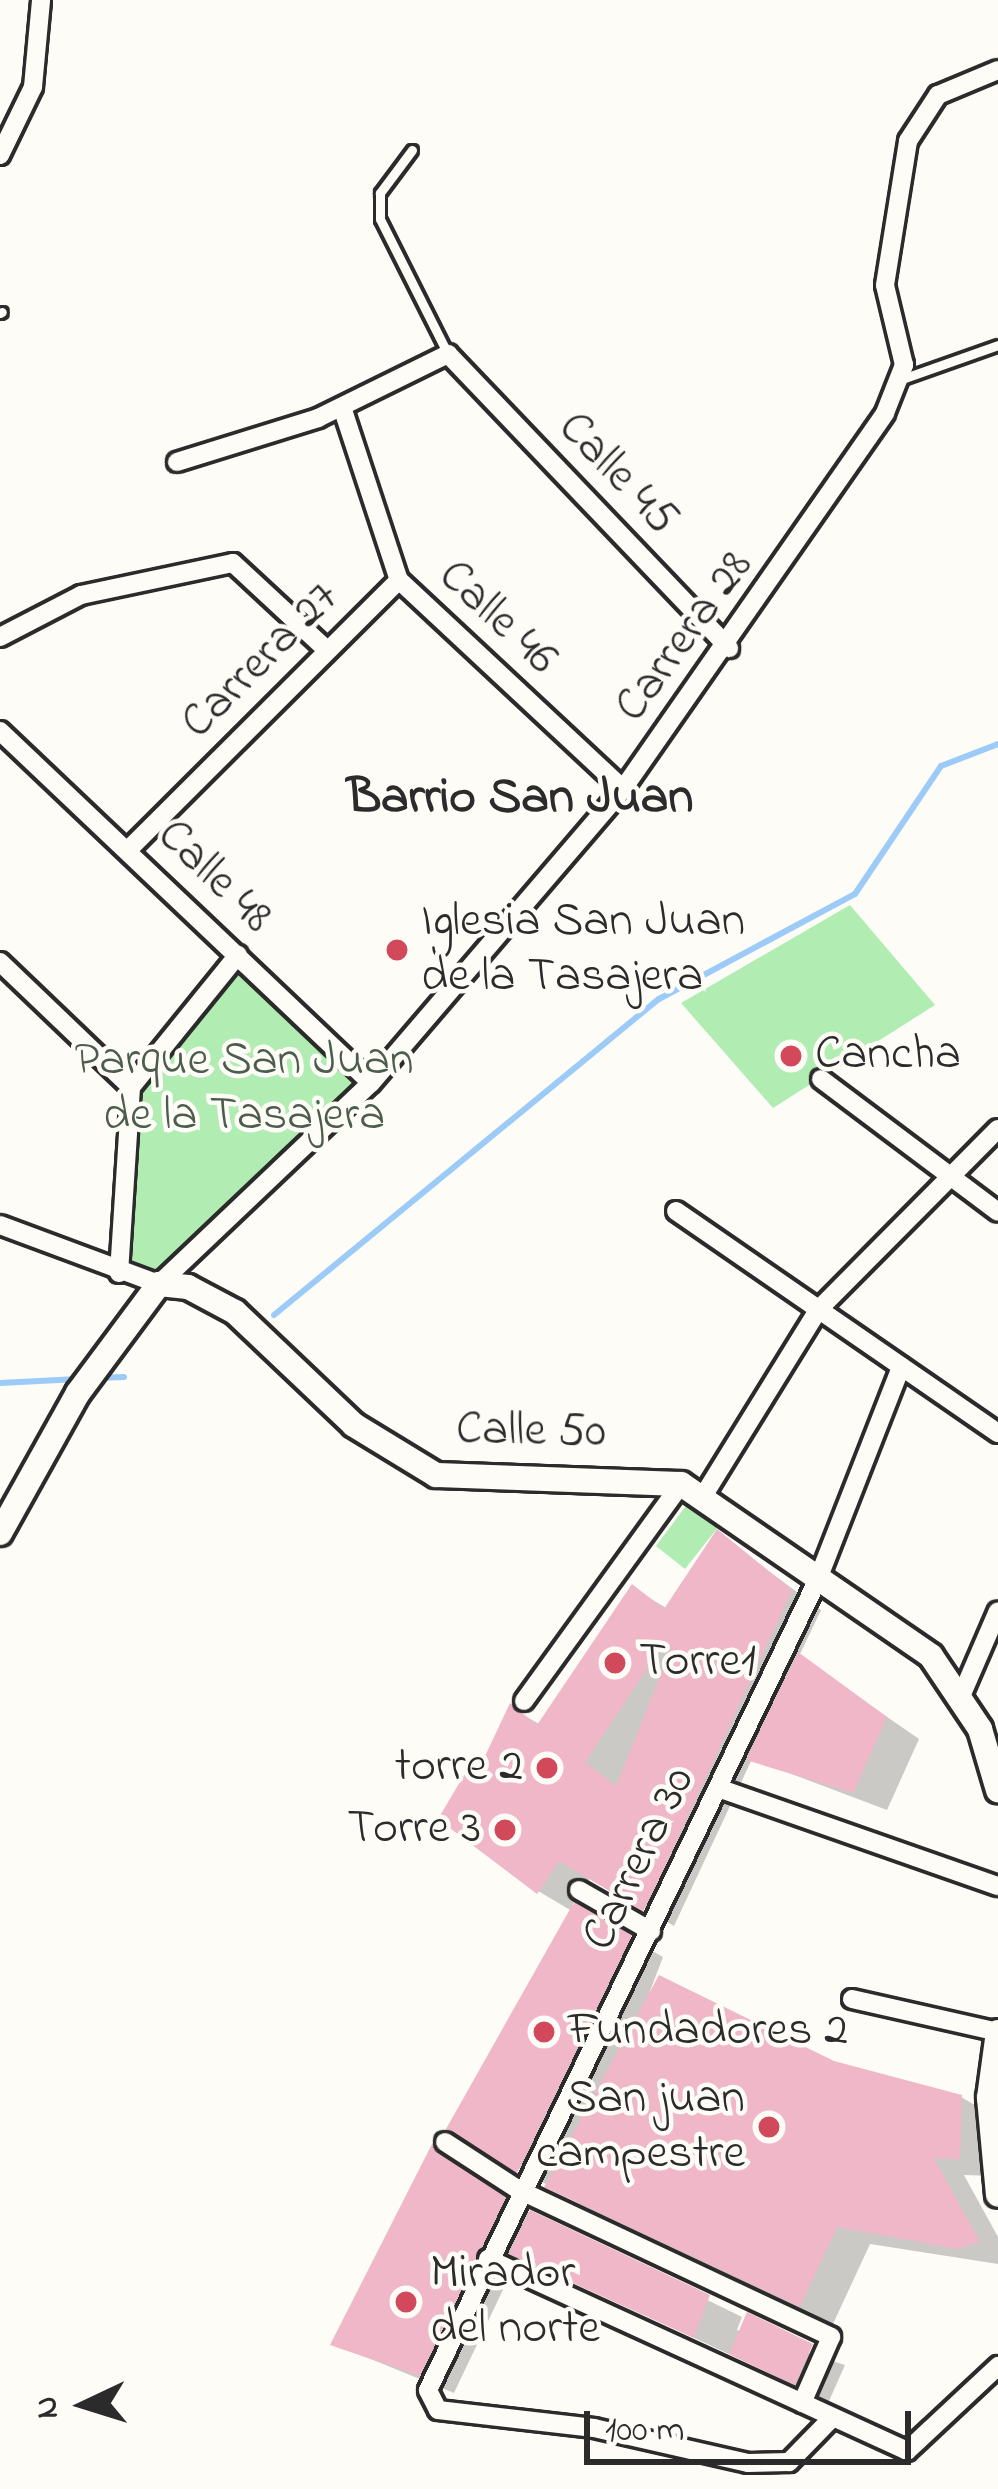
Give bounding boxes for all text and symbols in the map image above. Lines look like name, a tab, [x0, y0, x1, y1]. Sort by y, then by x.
street label: Calle 45	[544, 400, 690, 548]
street label: Carrera 28	[603, 540, 767, 734]
street label: Calle 46	[425, 548, 569, 688]
street label: Carrera 27	[170, 570, 352, 752]
district label: Barrio San Juan	[347, 768, 693, 830]
street label: Calle 48	[144, 808, 284, 946]
place label: Iglesia San Juan de la Tasajera	[421, 893, 745, 1006]
marker: Iglesia San Juan de la Tasajera	[384, 937, 410, 963]
place label: Cancha	[815, 1027, 961, 1085]
park label: Parque San Juan de la Tasajera	[74, 1032, 414, 1145]
marker: Cancha	[778, 1043, 804, 1069]
street label: Calle 50	[455, 1402, 607, 1462]
place label: Torre1	[639, 1634, 756, 1692]
marker: Torre1	[602, 1650, 628, 1676]
place label: torre 2	[395, 1739, 523, 1797]
marker: torre 2	[534, 1755, 560, 1781]
street label: Carrera 30	[571, 1758, 709, 1960]
place label: Torre 3	[347, 1801, 481, 1859]
marker: Torre 3	[492, 1817, 518, 1843]
place label: Fundadores 2	[568, 2003, 848, 2061]
marker: Fundadores 2	[531, 2019, 557, 2045]
place label: San juan campestre	[536, 2070, 745, 2183]
marker: San juan campestre	[756, 2114, 782, 2140]
place label: Mirador del norte	[430, 2245, 600, 2358]
marker: Mirador del norte	[393, 2289, 419, 2315]
north arrow	[24, 2345, 144, 2465]
scale bar	[590, 2387, 917, 2461]
text: N	[23, 2395, 73, 2420]
text: 100 m	[605, 2405, 685, 2458]

